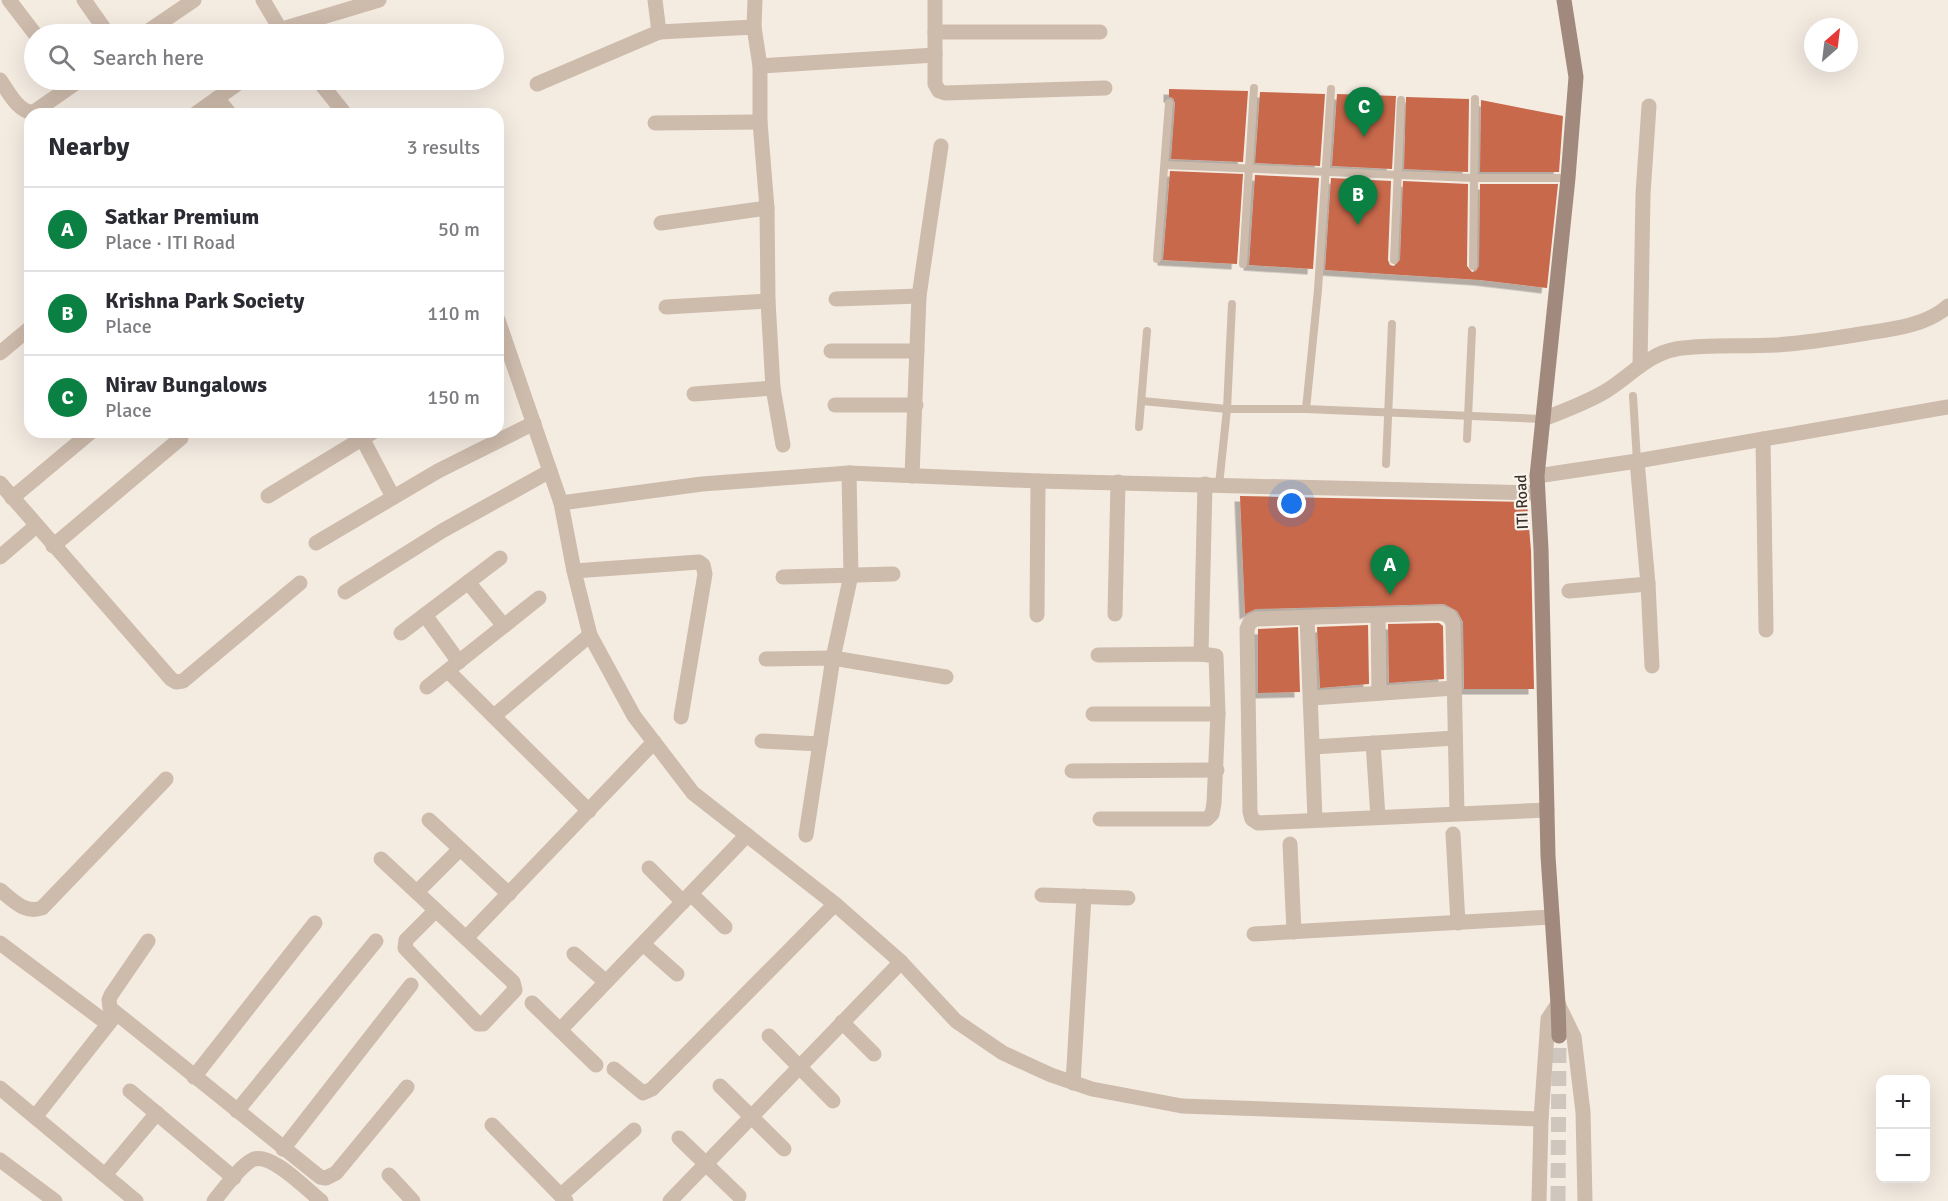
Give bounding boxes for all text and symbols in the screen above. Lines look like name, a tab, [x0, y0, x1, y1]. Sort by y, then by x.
north arrow	[1804, 18, 1858, 72]
search box	[24, 24, 504, 90]
icon: search	[45, 41, 78, 74]
text: Search here	[93, 44, 204, 71]
pin: C	[1344, 88, 1384, 137]
text: Nearby	[48, 131, 129, 163]
text: 3 results	[407, 135, 480, 160]
pin: B	[1338, 176, 1378, 225]
text: Satkar Premium	[105, 203, 259, 230]
text: A	[61, 217, 74, 242]
text: 50 m	[438, 217, 480, 242]
text: Place · ITI Road	[105, 230, 235, 255]
text: Krishna Park Society	[105, 287, 304, 314]
text: B	[61, 301, 74, 326]
text: 110 m	[427, 301, 480, 326]
text: Place	[105, 314, 152, 339]
text: Nirav Bungalows	[105, 371, 267, 398]
text: C	[61, 385, 74, 410]
text: 150 m	[427, 385, 480, 410]
text: Place	[105, 398, 152, 423]
street label: ITI Road	[1511, 474, 1533, 530]
your location	[1277, 489, 1306, 518]
pin: A	[1370, 546, 1410, 595]
map controls	[1876, 1075, 1930, 1183]
button: +	[1876, 1075, 1930, 1129]
button: −	[1876, 1129, 1930, 1183]

